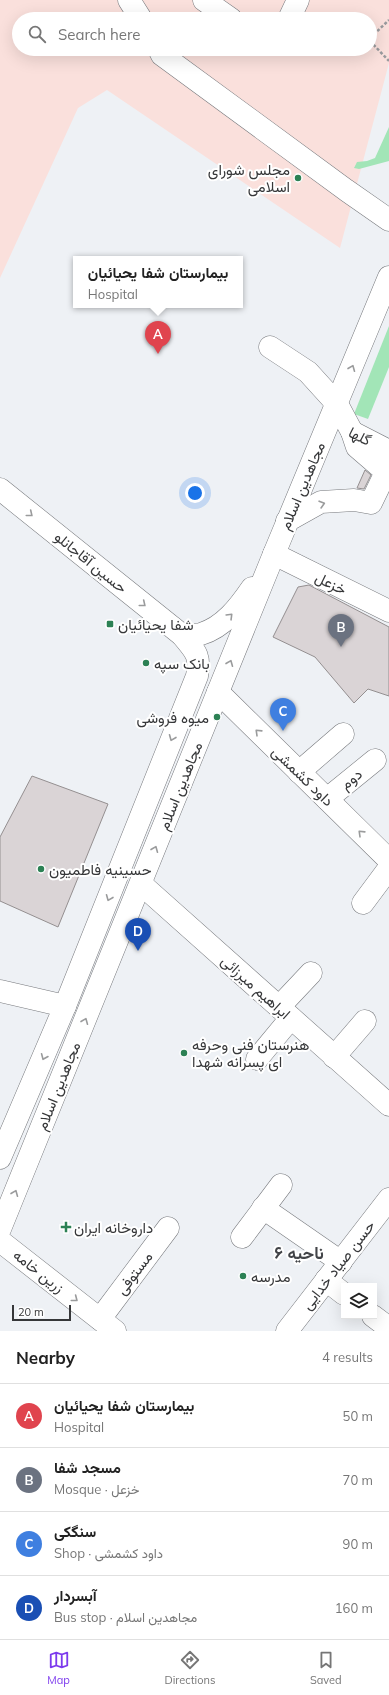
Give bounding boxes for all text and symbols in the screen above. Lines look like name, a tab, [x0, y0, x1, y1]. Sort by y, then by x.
search box	[12, 12, 377, 56]
icon: search	[26, 23, 48, 45]
text: Search here	[58, 25, 140, 44]
place label: مجلس شورای اسلامی	[208, 160, 290, 197]
marker: مجلس شورای اسلامی	[293, 173, 303, 183]
popup	[73, 256, 243, 308]
text: بیمارستان شفا یحیائیان	[88, 263, 228, 282]
text: Hospital	[88, 286, 138, 302]
pin: A	[145, 321, 171, 354]
one-way arrow	[347, 364, 355, 372]
street label: گلها	[346, 422, 375, 450]
street label: مجاهدین اسلام	[275, 439, 330, 533]
your location	[185, 483, 205, 503]
one-way arrow	[319, 500, 325, 508]
one-way arrow	[26, 509, 33, 516]
street label: حسین آقاجانلو	[50, 527, 131, 598]
street label: خزعل	[312, 567, 350, 599]
one-way arrow	[138, 599, 145, 606]
one-way arrow	[225, 613, 233, 621]
pin: B	[328, 614, 354, 647]
place label: شفا یحیائیان	[118, 615, 194, 634]
marker: شفا یحیائیان	[105, 619, 115, 629]
place label: بانک سپه	[154, 654, 210, 674]
marker: بانک سپه	[141, 658, 151, 668]
one-way arrow	[225, 660, 233, 667]
pin: C	[270, 698, 296, 731]
place label: میوه فروشی	[137, 708, 209, 728]
marker: میوه فروشی	[212, 712, 222, 722]
one-way arrow	[255, 729, 263, 737]
one-way arrow	[169, 734, 177, 741]
street label: مجاهدین اسلام	[154, 739, 207, 833]
street label: داود کشمشی	[267, 742, 338, 811]
street label: دوم	[336, 764, 366, 794]
one-way arrow	[358, 830, 366, 838]
one-way arrow	[150, 845, 158, 853]
place label: حسینیه فاطمیون	[49, 860, 152, 879]
marker: حسینیه فاطمیون	[36, 864, 46, 874]
one-way arrow	[105, 894, 113, 901]
pin: D	[125, 918, 151, 951]
street label: ابراهیم میرزائی	[217, 951, 295, 1024]
one-way arrow	[80, 1017, 88, 1025]
place label: هنرستان فنی وحرفه ای پسرانه شهدا	[192, 1035, 309, 1072]
street label: مجاهدین اسلام	[32, 1039, 85, 1133]
marker: هنرستان فنی وحرفه ای پسرانه شهدا	[179, 1048, 189, 1058]
one-way arrow	[40, 1053, 48, 1060]
one-way arrow	[10, 1190, 18, 1197]
street label: حسن صیاد خدایی	[297, 1216, 380, 1314]
place label: داروخانه ایران	[74, 1218, 153, 1237]
marker: داروخانه ایران	[61, 1222, 71, 1232]
district label: ناحیه ۶	[274, 1242, 324, 1263]
street label: زرین خامه	[9, 1245, 68, 1298]
street label: مستوفی	[112, 1248, 157, 1299]
place label: مدرسه	[251, 1267, 291, 1286]
marker: مدرسه	[238, 1271, 248, 1281]
map controls	[341, 1283, 377, 1319]
button: layers	[341, 1283, 377, 1319]
one-way arrow	[70, 1295, 77, 1302]
scale bar	[12, 1303, 71, 1322]
text: 20 m	[18, 1305, 44, 1319]
text: Nearby	[16, 1347, 75, 1368]
text: 4 results	[322, 1349, 373, 1365]
text: بیمارستان شفا یحیائیان	[54, 1396, 194, 1415]
text: A	[24, 1408, 34, 1424]
text: 50 m	[343, 1408, 373, 1424]
text: Hospital	[54, 1419, 104, 1435]
text: مسجد شفا	[54, 1458, 121, 1477]
text: B	[25, 1472, 33, 1488]
text: 70 m	[343, 1472, 373, 1488]
text: Mosque · خزعل	[54, 1481, 139, 1497]
text: سنگکی	[54, 1522, 96, 1541]
text: C	[25, 1536, 33, 1552]
text: 90 m	[343, 1536, 373, 1552]
text: Shop · داود کشمشی	[54, 1545, 163, 1561]
text: آبسردار	[54, 1586, 97, 1605]
text: D	[24, 1600, 34, 1616]
text: 160 m	[335, 1600, 373, 1616]
text: Bus stop · مجاهدین اسلام	[54, 1609, 197, 1625]
tab: Map	[47, 1649, 70, 1687]
tab: Directions	[165, 1649, 215, 1687]
tab: Saved	[310, 1649, 342, 1687]

